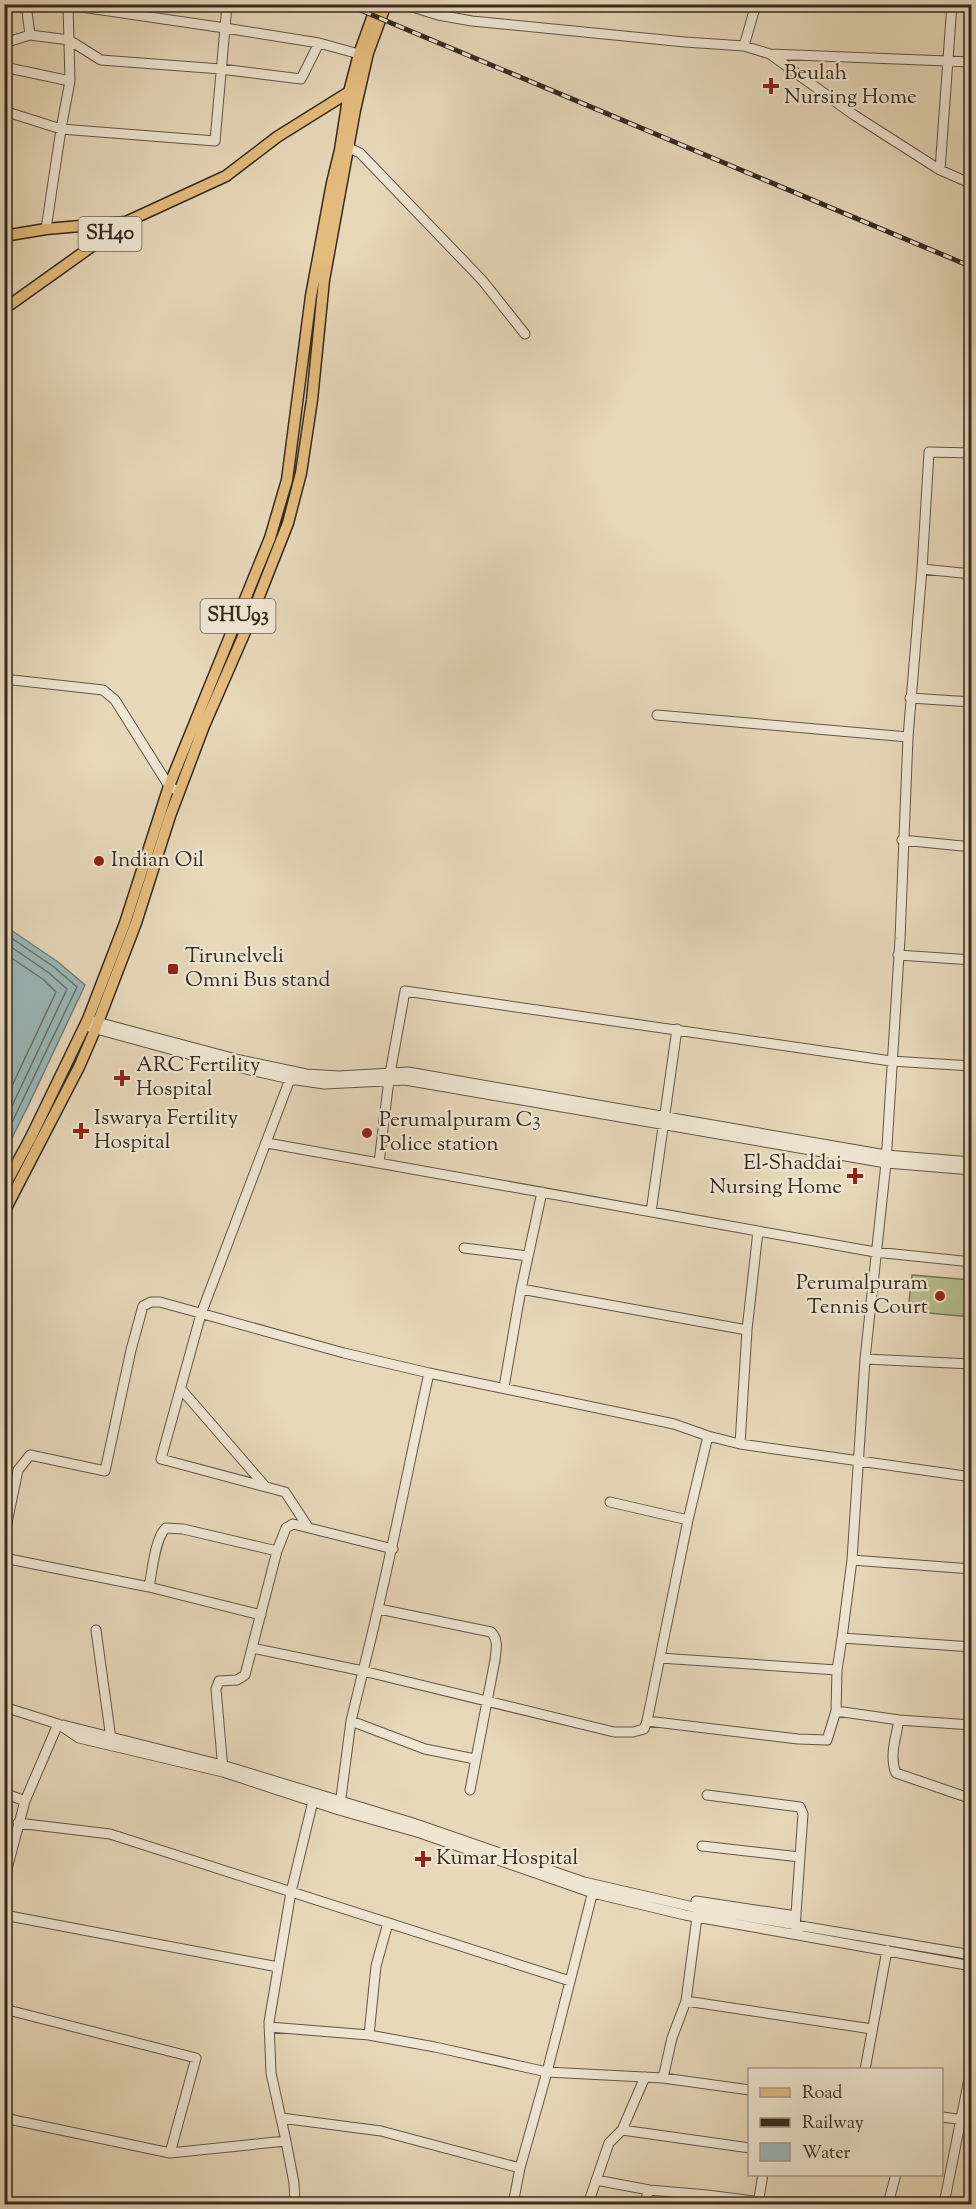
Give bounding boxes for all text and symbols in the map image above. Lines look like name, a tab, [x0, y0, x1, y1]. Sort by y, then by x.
place label: Beulah Nursing Home	[784, 59, 917, 113]
marker: Beulah Nursing Home	[762, 77, 780, 95]
road number: SH40	[78, 217, 142, 251]
road number: SHU93	[200, 599, 276, 633]
place label: Indian Oil	[111, 846, 204, 876]
marker: Indian Oil	[92, 854, 106, 868]
place label: Tirunelveli Omni Bus stand	[185, 942, 330, 996]
marker: Tirunelveli Omni Bus stand	[166, 962, 180, 976]
place label: ARC Fertility Hospital	[136, 1051, 261, 1105]
marker: ARC Fertility Hospital	[113, 1069, 131, 1087]
place label: Iswarya Fertility Hospital	[94, 1104, 239, 1158]
place label: Perumalpuram C3 Police station	[379, 1106, 541, 1160]
marker: Iswarya Fertility Hospital	[72, 1122, 90, 1140]
marker: Perumalpuram C3 Police station	[360, 1126, 374, 1140]
place label: El-Shaddai Nursing Home	[709, 1149, 842, 1203]
marker: El-Shaddai Nursing Home	[846, 1167, 864, 1185]
place label: Perumalpuram Tennis Court	[796, 1269, 928, 1323]
marker: Perumalpuram Tennis Court	[933, 1289, 947, 1303]
place label: Kumar Hospital	[436, 1844, 578, 1874]
marker: Kumar Hospital	[414, 1850, 432, 1868]
legend	[748, 2068, 943, 2176]
text: Road	[802, 2081, 842, 2107]
text: Railway	[802, 2111, 864, 2137]
text: Water	[802, 2141, 851, 2167]

